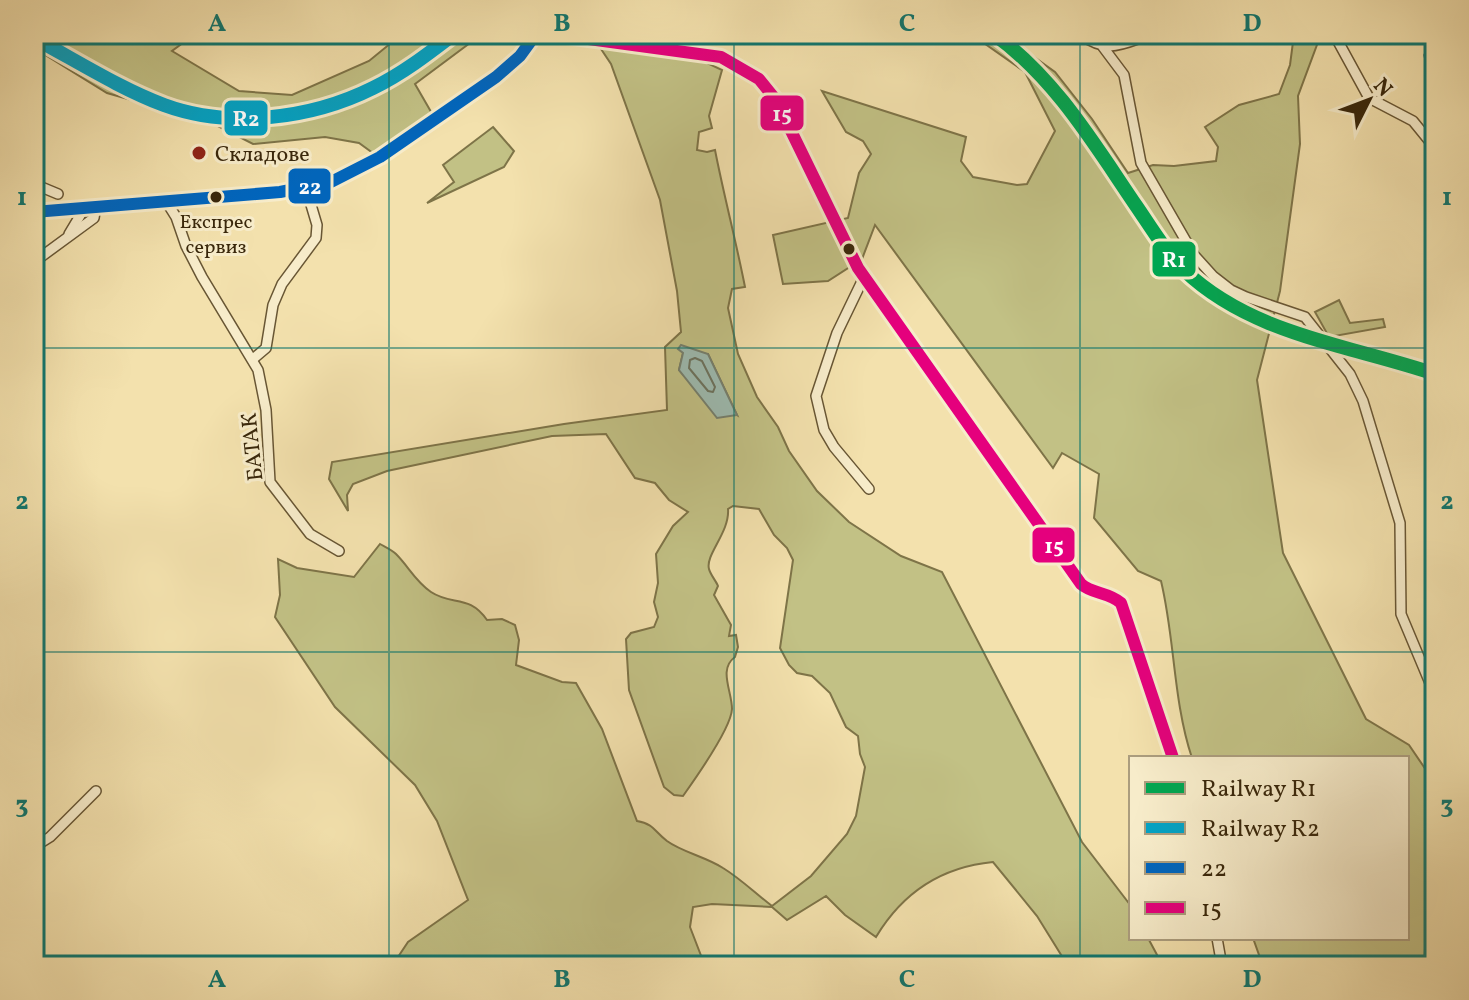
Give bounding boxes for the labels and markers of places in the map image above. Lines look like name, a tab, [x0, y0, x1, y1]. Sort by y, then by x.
place label: Складове	[215, 140, 310, 171]
marker: Складове	[190, 144, 208, 162]
marker: Експрес сервиз	[208, 189, 224, 205]
place label: Експрес сервиз	[180, 209, 252, 262]
unlabelled marker	[841, 241, 857, 257]

